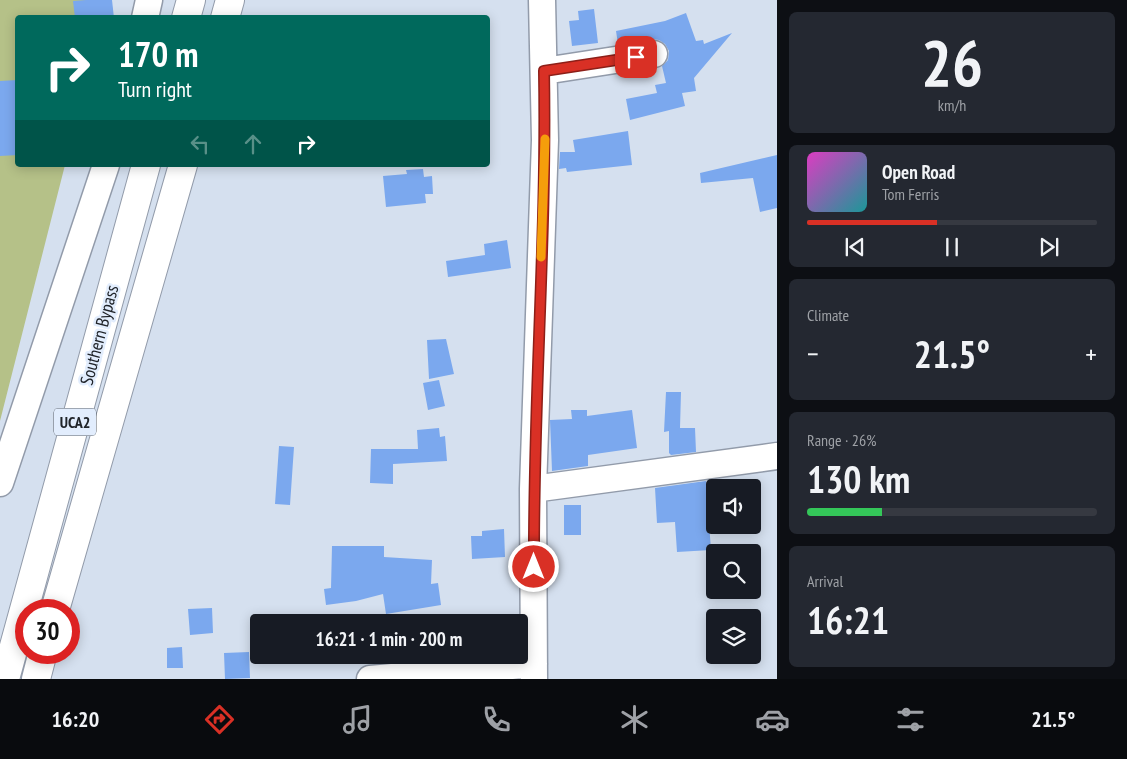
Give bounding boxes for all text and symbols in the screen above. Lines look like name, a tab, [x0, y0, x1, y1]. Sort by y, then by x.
text: 26	[921, 20, 983, 104]
text: 170 m	[118, 31, 199, 77]
icon: right	[35, 35, 100, 100]
pin	[615, 36, 657, 78]
icon: arrive	[622, 43, 650, 71]
text: Turn right	[118, 75, 192, 103]
text: km/h	[938, 95, 966, 115]
icon: left	[186, 130, 214, 158]
icon: ahead	[239, 130, 267, 158]
icon: right	[292, 130, 320, 158]
text: Open Road	[882, 160, 955, 184]
text: Tom Ferris	[882, 184, 939, 204]
icon: previous	[841, 233, 869, 261]
icon: pause	[938, 233, 966, 261]
icon: next	[1035, 233, 1063, 261]
street label: Southern Bypass	[75, 282, 123, 388]
text: Climate	[807, 305, 849, 325]
text: 21.5°	[914, 329, 990, 378]
text: −	[807, 335, 819, 372]
text: +	[1085, 335, 1097, 372]
road number: UCA2	[54, 408, 96, 436]
text: Range · 26%	[807, 430, 876, 450]
text: 130 km	[807, 454, 910, 503]
map controls	[706, 479, 761, 664]
button: sound	[706, 479, 761, 534]
position arrow	[507, 540, 559, 592]
button: search	[706, 544, 761, 599]
text: Arrival	[807, 571, 843, 591]
text: 16:21	[807, 595, 889, 644]
speed limit sign: 30	[15, 599, 80, 664]
button: layers	[706, 609, 761, 664]
text: 16:21 · 1 min · 200 m	[316, 627, 462, 651]
icon: directions	[202, 702, 237, 737]
icon: music	[340, 702, 375, 737]
icon: phone	[479, 702, 514, 737]
icon: climate	[617, 702, 652, 737]
icon: car	[755, 702, 790, 737]
icon: filters	[893, 702, 928, 737]
text: 16:20	[52, 705, 99, 733]
text: 21.5°	[1031, 705, 1075, 733]

